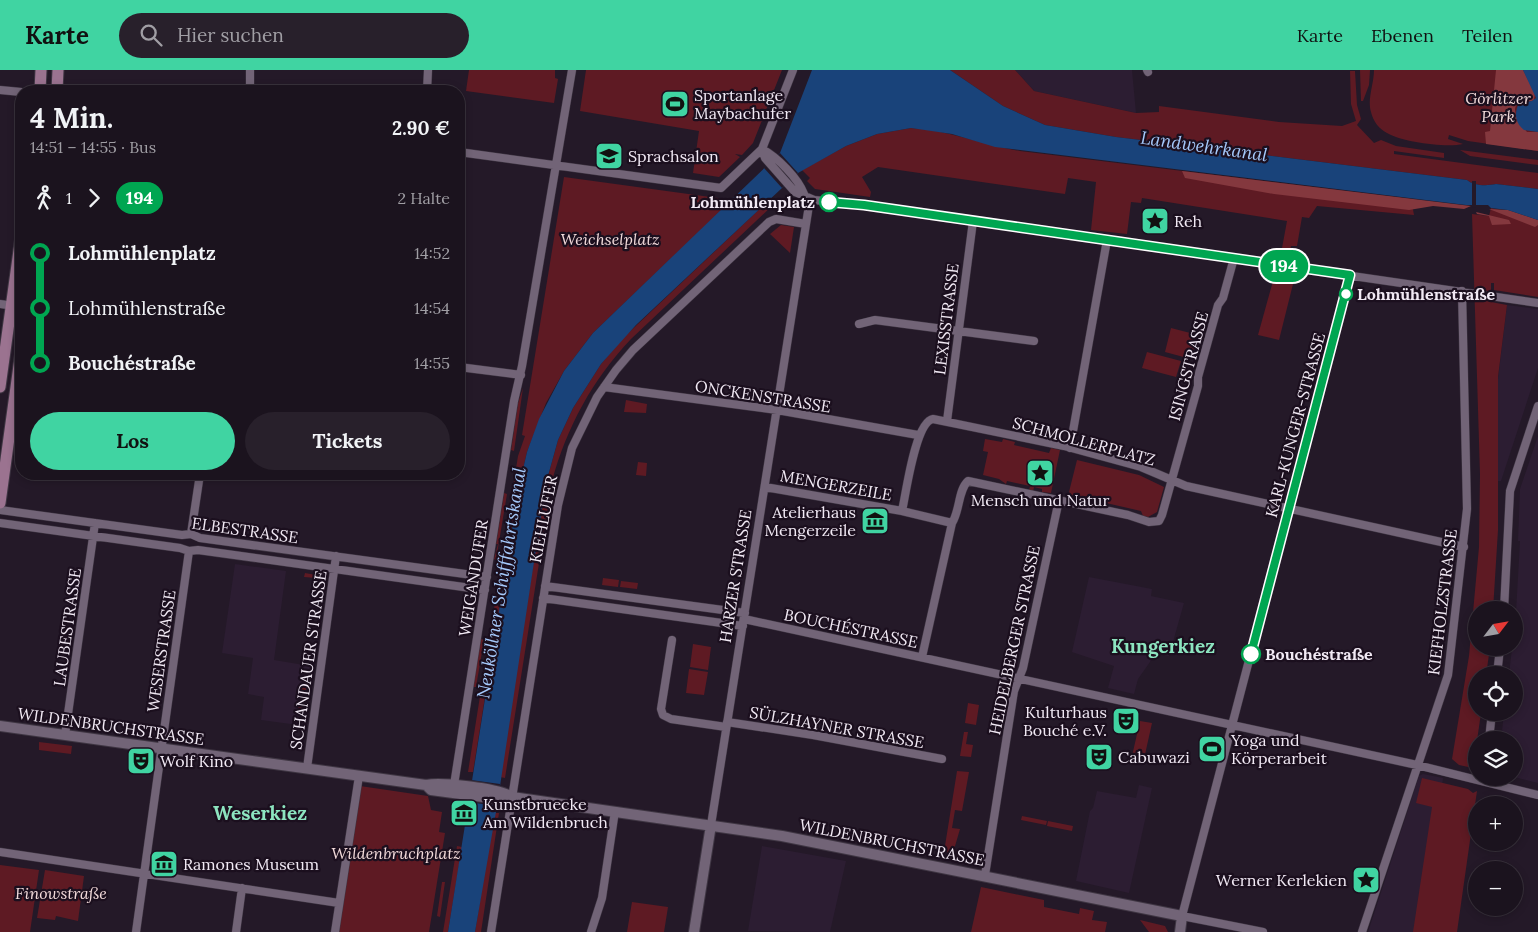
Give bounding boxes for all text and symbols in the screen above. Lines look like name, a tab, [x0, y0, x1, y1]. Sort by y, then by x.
search box	[119, 13, 469, 58]
text: Karte	[25, 20, 89, 51]
icon: search	[137, 21, 165, 49]
text: Hier suchen	[177, 23, 284, 47]
text: Karte	[1297, 24, 1343, 47]
text: Ebenen	[1371, 24, 1434, 47]
text: Teilen	[1462, 24, 1513, 47]
place label: Sportanlage Maybachufer	[694, 85, 791, 123]
park label: Görlitzer Park	[1465, 88, 1532, 126]
sports icon: Sportanlage Maybachufer	[660, 89, 690, 119]
text: 4 Min.	[30, 100, 113, 136]
text: 2.90 €	[392, 116, 450, 140]
water label: Landwehrkanal	[1139, 126, 1269, 166]
text: 14:51 – 14:55 · Bus	[30, 137, 156, 157]
school or university icon: Sprachsalon	[594, 141, 624, 171]
place label: Sprachsalon	[628, 146, 719, 166]
icon: walk	[30, 184, 58, 212]
icon: forward	[80, 184, 108, 212]
text: 194	[126, 186, 153, 209]
text: 1	[66, 188, 72, 208]
text: 2 Halte	[397, 188, 450, 208]
place label: Lohmühlenplatz	[691, 192, 815, 212]
marker: Lohmühlenplatz	[819, 192, 839, 212]
place icon: Reh	[1140, 206, 1170, 236]
place label: Reh	[1174, 211, 1203, 231]
park label: Weichselplatz	[560, 229, 660, 249]
text: Lohmühlenplatz	[68, 241, 216, 265]
text: 14:52	[414, 243, 450, 263]
line badge: 194	[1255, 250, 1313, 282]
text: 194	[1270, 254, 1298, 277]
street label: LEXISSTRASSE	[929, 262, 963, 376]
place label: Lohmühlenstraße	[1357, 284, 1496, 304]
marker: Lohmühlenstraße	[1339, 287, 1353, 301]
text: Lohmühlenstraße	[68, 296, 225, 320]
text: 14:54	[414, 298, 450, 318]
street label: ISINGSTRASSE	[1164, 309, 1212, 423]
street label: KARL-KUNGER-STRASSE	[1261, 330, 1329, 519]
text: Bouchéstraße	[68, 351, 196, 375]
text: 14:55	[414, 353, 450, 373]
street label: ONCKENSTRASSE	[694, 375, 832, 417]
button: Los	[30, 412, 235, 470]
button: Tickets	[245, 412, 450, 470]
street label: SCHMOLLERPLATZ	[1010, 412, 1158, 470]
place icon: Mensch und Natur	[1025, 458, 1055, 488]
street label: MENGERZEILE	[779, 465, 894, 505]
water label: Neuköllner Schifffahrtskanal	[471, 466, 531, 700]
street label: KIEHLUFER	[525, 473, 561, 564]
place label: Mensch und Natur	[971, 490, 1109, 510]
place label: Atelierhaus Mengerzeile	[764, 502, 856, 540]
museum icon: Atelierhaus Mengerzeile	[860, 506, 890, 536]
street label: HARZER STRASSE	[715, 508, 755, 644]
street label: ELBESTRASSE	[191, 513, 300, 547]
street label: WEIGANDUFER	[454, 517, 492, 638]
street label: KIEFHOLZSTRASSE	[1423, 528, 1461, 676]
street label: HEIDELBERGER STRASSE	[984, 543, 1044, 737]
street label: LAUBESTRASSE	[49, 567, 85, 687]
street label: SCHANDAUER STRASSE	[286, 569, 330, 751]
street label: WESERSTRASSE	[143, 589, 179, 713]
north arrow	[1468, 601, 1522, 656]
map controls	[1468, 601, 1523, 916]
street label: BOUCHÉSTRASSE	[782, 604, 920, 652]
district label: Kungerkiez	[1111, 634, 1215, 658]
marker: Bouchéstraße	[1241, 644, 1261, 664]
place label: Bouchéstraße	[1265, 644, 1373, 664]
button: locate	[1468, 666, 1523, 721]
street label: SÜLZHAYNER STRASSE	[748, 702, 926, 752]
place label: Kulturhaus Bouché e.V.	[1023, 702, 1107, 740]
street label: WILDENBRUCHSTRASSE	[16, 703, 206, 749]
theatre icon: Kulturhaus Bouché e.V.	[1111, 706, 1141, 736]
place label: Yoga und Körperarbeit	[1230, 730, 1328, 768]
button: layers	[1468, 731, 1523, 786]
sports icon: Yoga und Körperarbeit	[1197, 734, 1227, 764]
theatre icon: Cabuwazi	[1084, 742, 1114, 772]
theatre icon: Wolf Kino	[126, 746, 156, 776]
place label: Cabuwazi	[1118, 747, 1190, 767]
place label: Wolf Kino	[160, 751, 233, 771]
place label: Kunstbruecke Am Wildenbruch	[482, 794, 608, 832]
button: +	[1468, 796, 1523, 851]
museum icon: Kunstbruecke Am Wildenbruch	[449, 798, 479, 828]
district label: Weserkiez	[213, 801, 307, 825]
street label: WILDENBRUCHSTRASSE	[798, 814, 986, 870]
park label: Wildenbruchplatz	[331, 843, 461, 863]
museum icon: Ramones Museum	[149, 849, 179, 879]
place label: Ramones Museum	[183, 854, 319, 874]
button: −	[1468, 861, 1523, 916]
place icon: Werner Kerlekien	[1351, 865, 1381, 895]
place label: Werner Kerlekien	[1216, 870, 1347, 890]
park label: Finowstraße	[15, 883, 107, 903]

